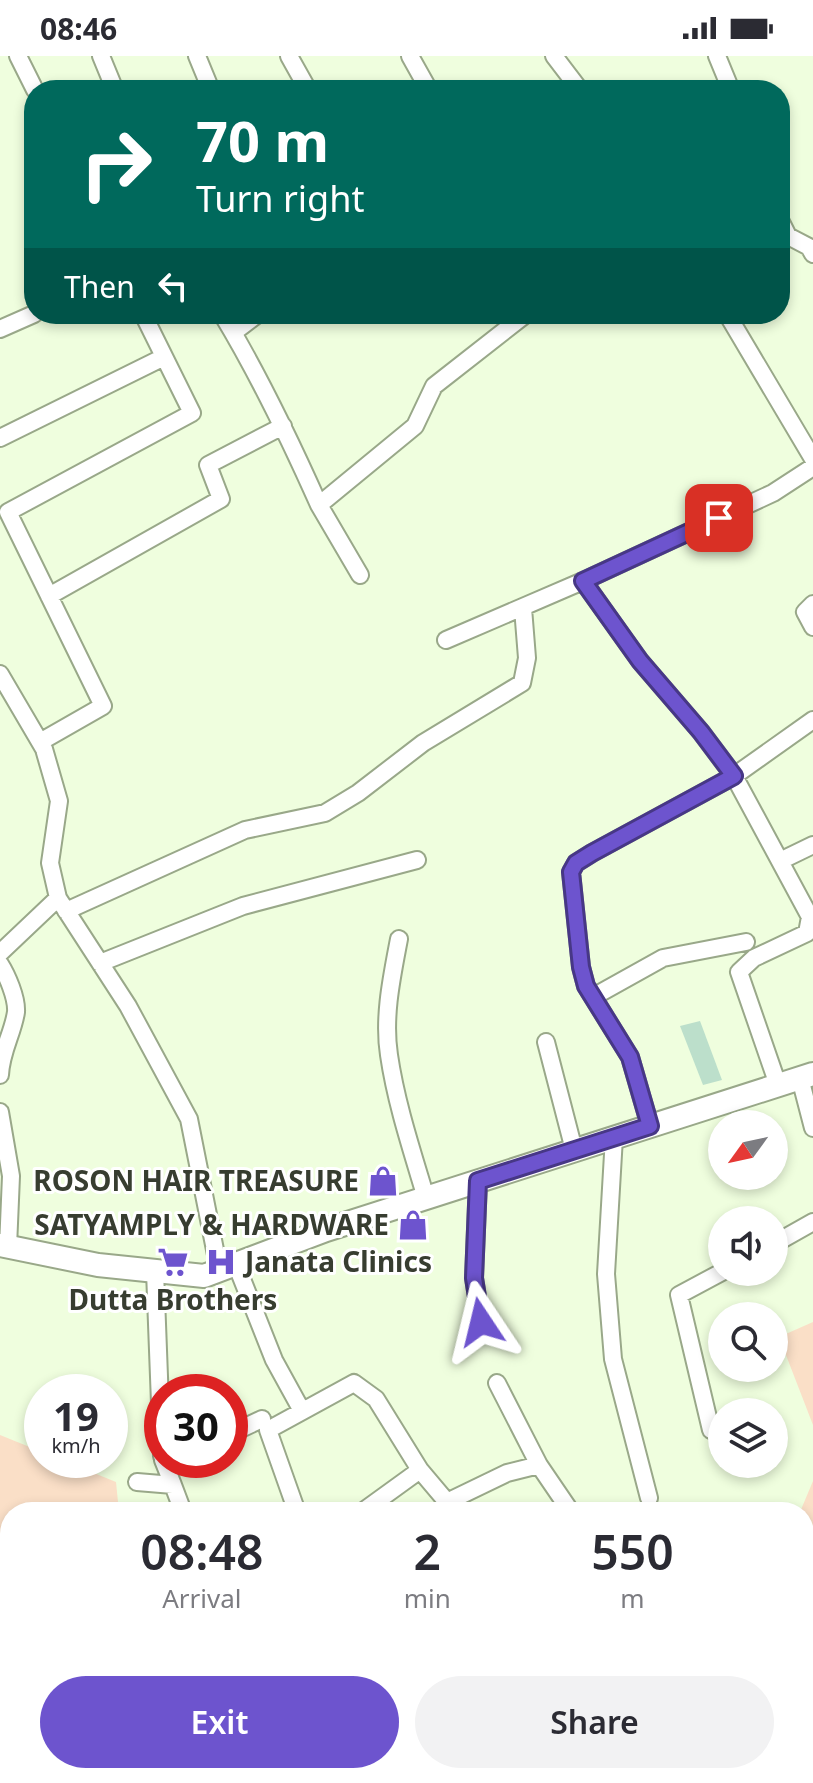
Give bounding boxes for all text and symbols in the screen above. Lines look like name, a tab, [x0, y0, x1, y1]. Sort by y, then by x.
text: 08:46	[40, 8, 117, 49]
text: 70 m	[196, 102, 329, 178]
icon: right	[64, 112, 168, 216]
text: Turn right	[196, 174, 364, 223]
icon: left	[151, 264, 195, 308]
text: Then	[64, 266, 135, 307]
pin	[685, 484, 753, 552]
icon: arrive	[697, 496, 741, 540]
north arrow	[708, 1110, 788, 1190]
map controls	[708, 1110, 788, 1478]
place label: ROSON HAIR TREASURE	[33, 1161, 359, 1199]
shop icon: ROSON HAIR TREASURE	[366, 1164, 400, 1198]
place label: SATYAMPLY & HARDWARE	[34, 1205, 389, 1243]
button: sound	[708, 1206, 788, 1286]
shop icon: SATYAMPLY & HARDWARE	[396, 1208, 430, 1242]
place label: Janata Clinics	[242, 1242, 432, 1280]
supermarket icon: Dutta Brothers	[156, 1245, 190, 1279]
hospital icon: Janata Clinics	[204, 1245, 238, 1279]
place label: Dutta Brothers	[69, 1280, 277, 1318]
position arrow	[439, 1280, 523, 1364]
button: search	[708, 1302, 788, 1382]
speed limit sign: 30	[144, 1374, 248, 1478]
text: 19	[53, 1388, 99, 1443]
button: layers	[708, 1398, 788, 1478]
text: km/h	[51, 1432, 101, 1459]
text: 08:48	[140, 1519, 263, 1584]
text: 2	[414, 1519, 441, 1584]
text: 550	[591, 1519, 674, 1584]
text: Arrival	[162, 1580, 242, 1616]
text: min	[404, 1580, 451, 1616]
text: m	[620, 1580, 645, 1616]
button: Exit	[40, 1676, 399, 1768]
button: Share	[415, 1676, 774, 1768]

